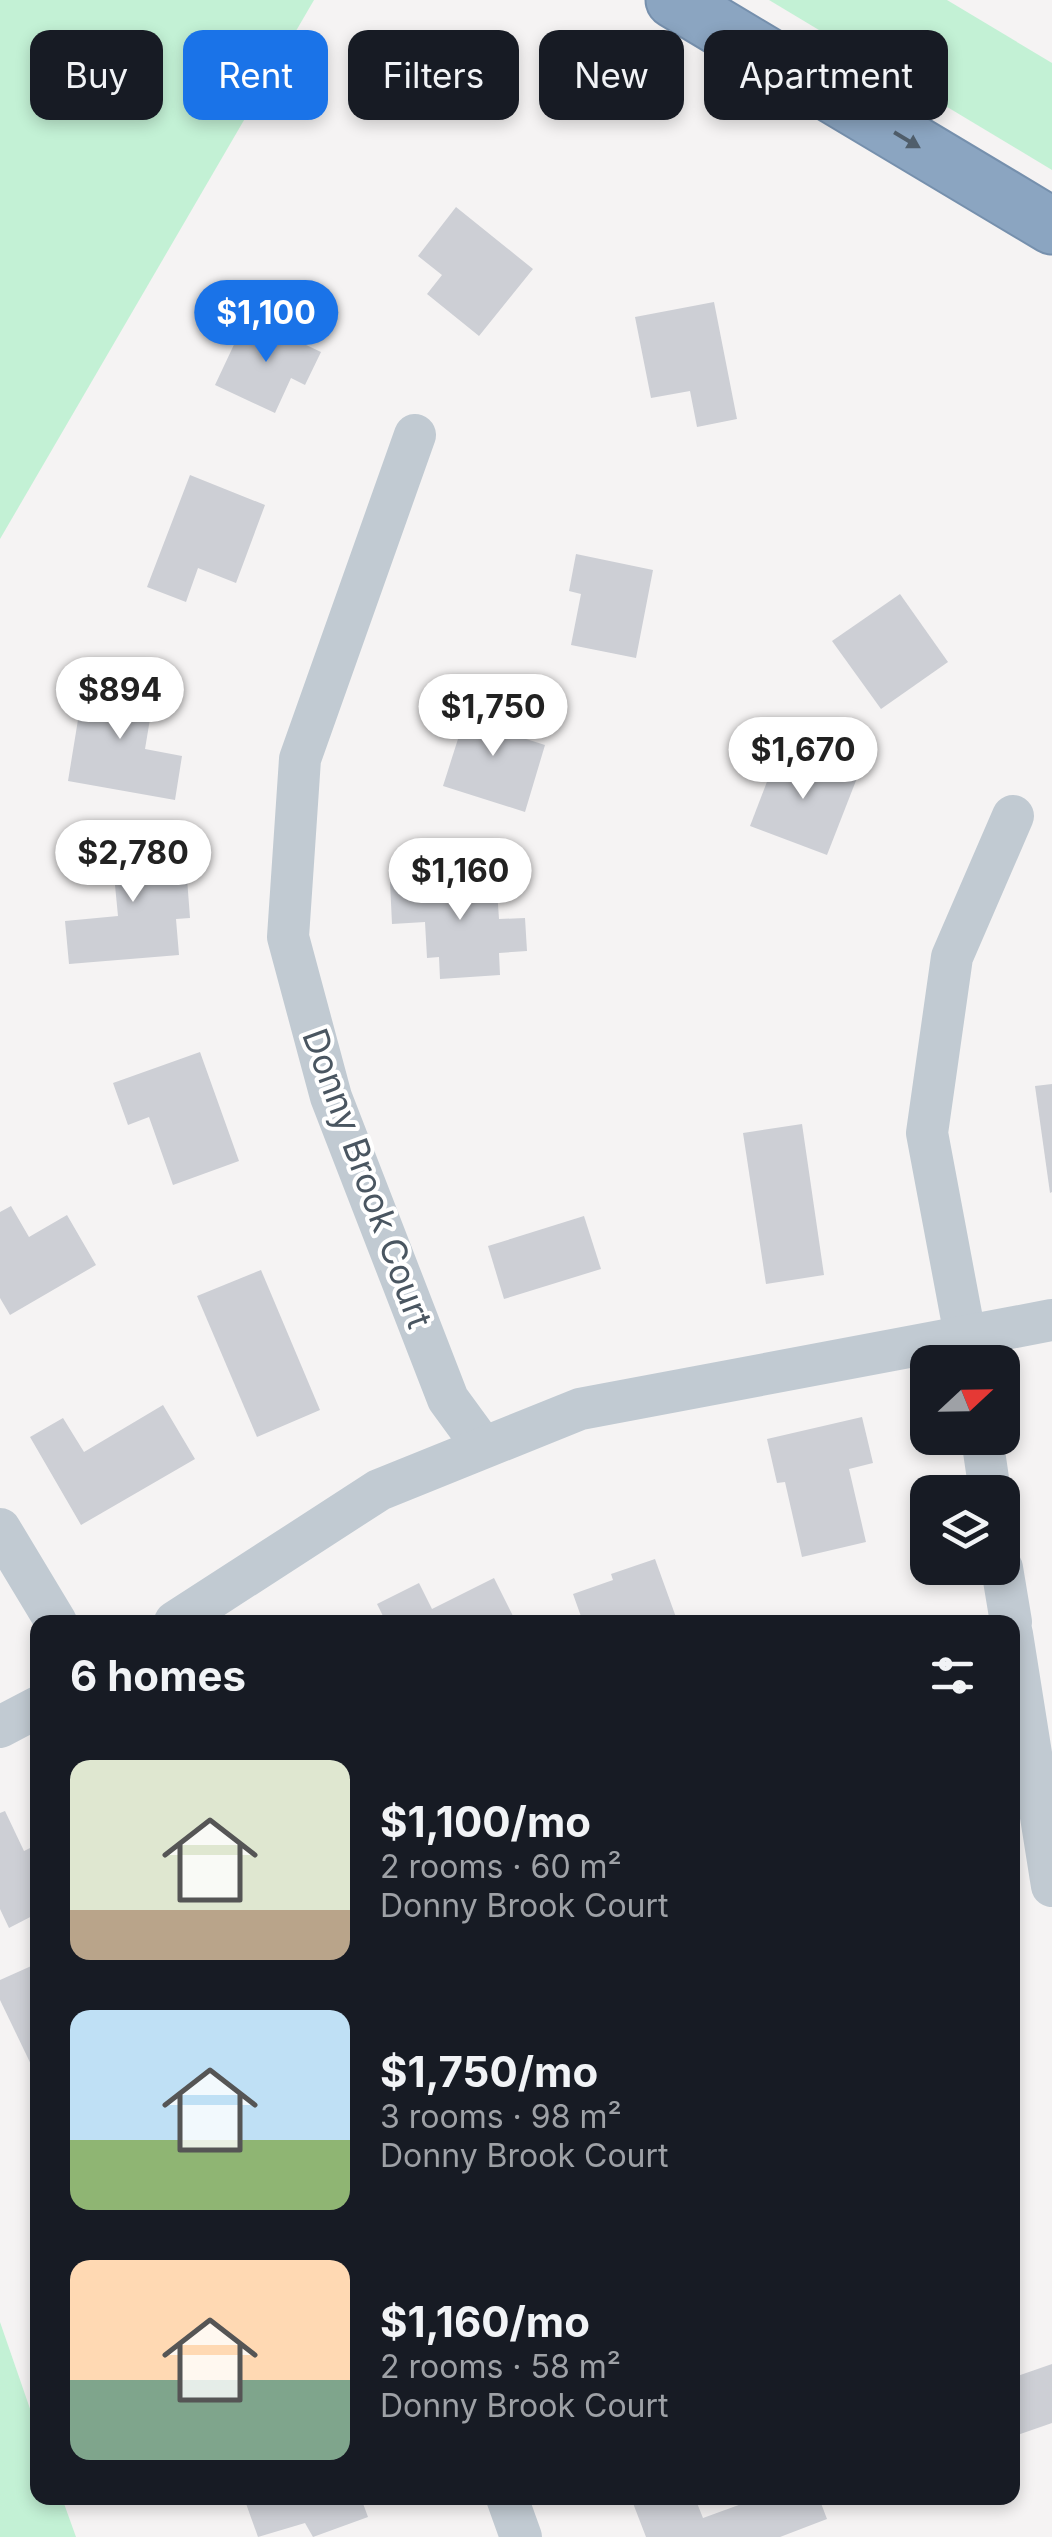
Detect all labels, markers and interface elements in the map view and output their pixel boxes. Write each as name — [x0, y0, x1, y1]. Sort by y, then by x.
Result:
chip: Buy — [30, 30, 163, 120]
chip: Rent — [183, 30, 328, 120]
chip: Filters — [348, 30, 519, 120]
chip: New — [539, 30, 684, 120]
chip: Apartment — [704, 30, 948, 120]
one-way arrow — [893, 131, 921, 148]
pin: $1,100 — [185, 280, 347, 365]
text: $1,100 — [216, 293, 316, 332]
pin: $894 — [61, 657, 179, 742]
text: $894 — [78, 670, 162, 709]
pin: $1,750 — [412, 674, 574, 759]
text: $1,750 — [441, 687, 545, 726]
pin: $1,670 — [722, 717, 884, 802]
text: $1,670 — [751, 730, 855, 769]
pin: $2,780 — [52, 820, 214, 905]
text: $2,780 — [77, 833, 189, 872]
pin: $1,160 — [379, 838, 541, 923]
text: $1,160 — [411, 851, 509, 890]
street label: Donny Brook Court — [294, 1023, 442, 1333]
north arrow — [910, 1345, 1020, 1455]
map controls — [910, 1345, 1020, 1585]
button: layers — [910, 1475, 1020, 1585]
icon: filters — [925, 1648, 980, 1703]
text: 6 homes — [70, 1650, 246, 1701]
text: $1,100/mo — [380, 1796, 591, 1847]
icon: home — [150, 1800, 270, 1920]
text: 2 rooms · 60 m² — [380, 1847, 622, 1886]
text: Donny Brook Court — [380, 1886, 669, 1925]
text: $1,750/mo — [380, 2046, 598, 2097]
icon: home — [150, 2050, 270, 2170]
text: 3 rooms · 98 m² — [380, 2097, 622, 2136]
text: Donny Brook Court — [380, 2136, 669, 2175]
text: $1,160/mo — [380, 2296, 590, 2347]
icon: home — [150, 2300, 270, 2420]
text: 2 rooms · 58 m² — [380, 2347, 621, 2386]
text: Donny Brook Court — [380, 2386, 669, 2425]

